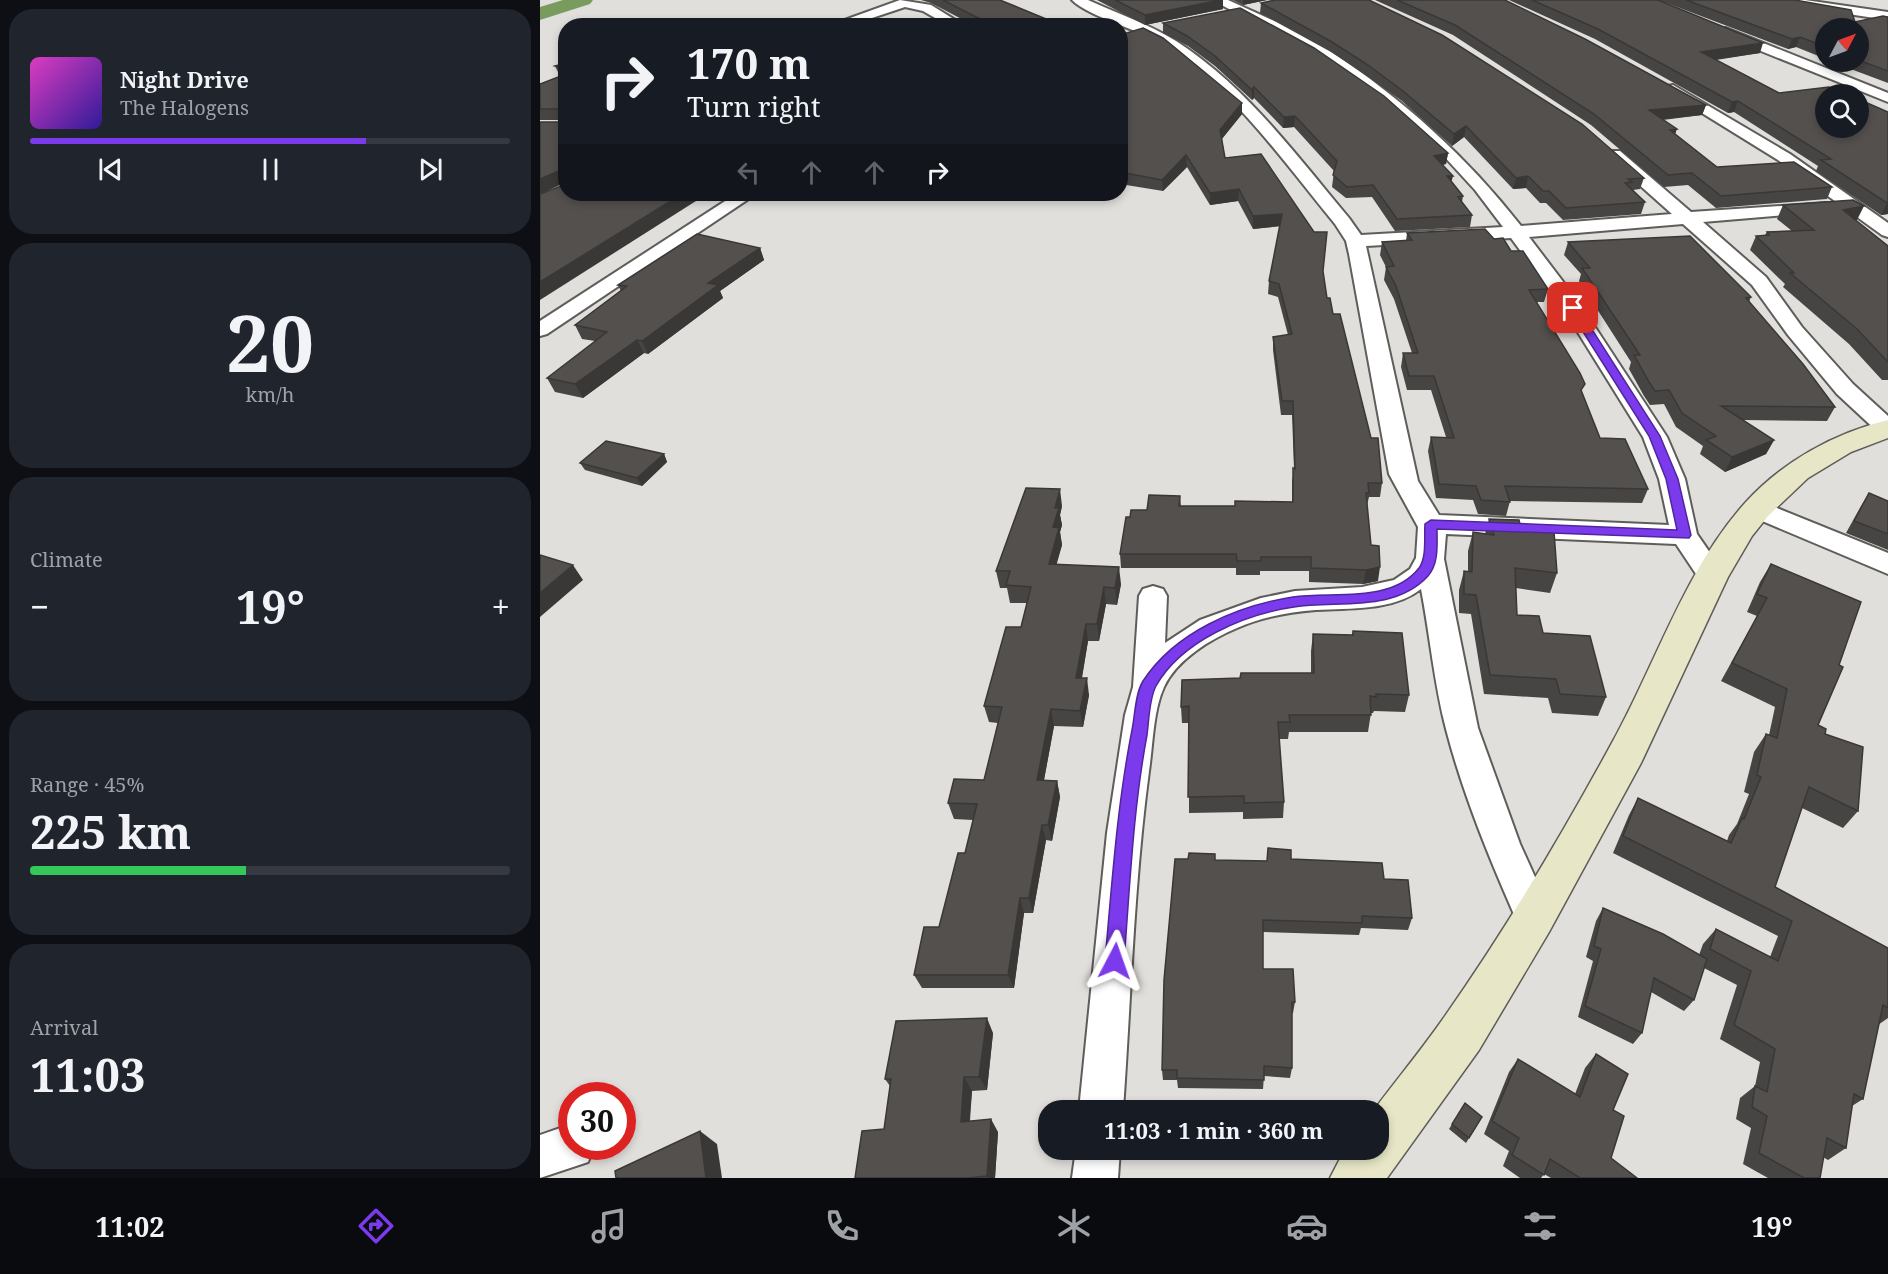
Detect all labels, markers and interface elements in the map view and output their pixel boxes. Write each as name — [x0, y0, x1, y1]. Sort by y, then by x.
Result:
north arrow — [1815, 18, 1869, 72]
map controls — [1815, 18, 1869, 138]
text: 170 m — [687, 34, 811, 91]
icon: right — [588, 42, 666, 120]
text: Night Drive — [120, 64, 249, 94]
button: search — [1815, 84, 1869, 138]
text: Turn right — [687, 88, 820, 125]
text: The Halogens — [120, 94, 249, 121]
icon: previous — [94, 153, 127, 186]
icon: pause — [254, 153, 287, 186]
icon: next — [414, 153, 447, 186]
icon: left — [732, 156, 765, 189]
icon: ahead — [795, 156, 828, 189]
icon: ahead — [858, 156, 891, 189]
icon: right — [921, 156, 954, 189]
pin — [1547, 282, 1598, 333]
text: 20 — [226, 289, 314, 395]
icon: arrive — [1556, 291, 1589, 324]
text: km/h — [245, 381, 295, 408]
text: Climate — [30, 546, 103, 573]
text: 19° — [236, 576, 305, 637]
text: − — [30, 584, 49, 629]
text: + — [492, 584, 510, 629]
text: Range · 45% — [30, 771, 144, 798]
text: 225 km — [30, 801, 191, 862]
position arrow — [1083, 929, 1147, 993]
text: Arrival — [30, 1014, 98, 1041]
text: 11:03 — [30, 1044, 145, 1105]
speed limit sign: 30 — [558, 1082, 636, 1160]
text: 11:03 · 1 min · 360 m — [1104, 1115, 1323, 1145]
icon: directions — [355, 1205, 397, 1247]
icon: music — [588, 1205, 630, 1247]
icon: phone — [821, 1205, 863, 1247]
icon: climate — [1053, 1205, 1095, 1247]
icon: car — [1286, 1205, 1328, 1247]
icon: filters — [1519, 1205, 1561, 1247]
text: 11:02 — [95, 1208, 165, 1245]
text: 19° — [1751, 1208, 1793, 1245]

